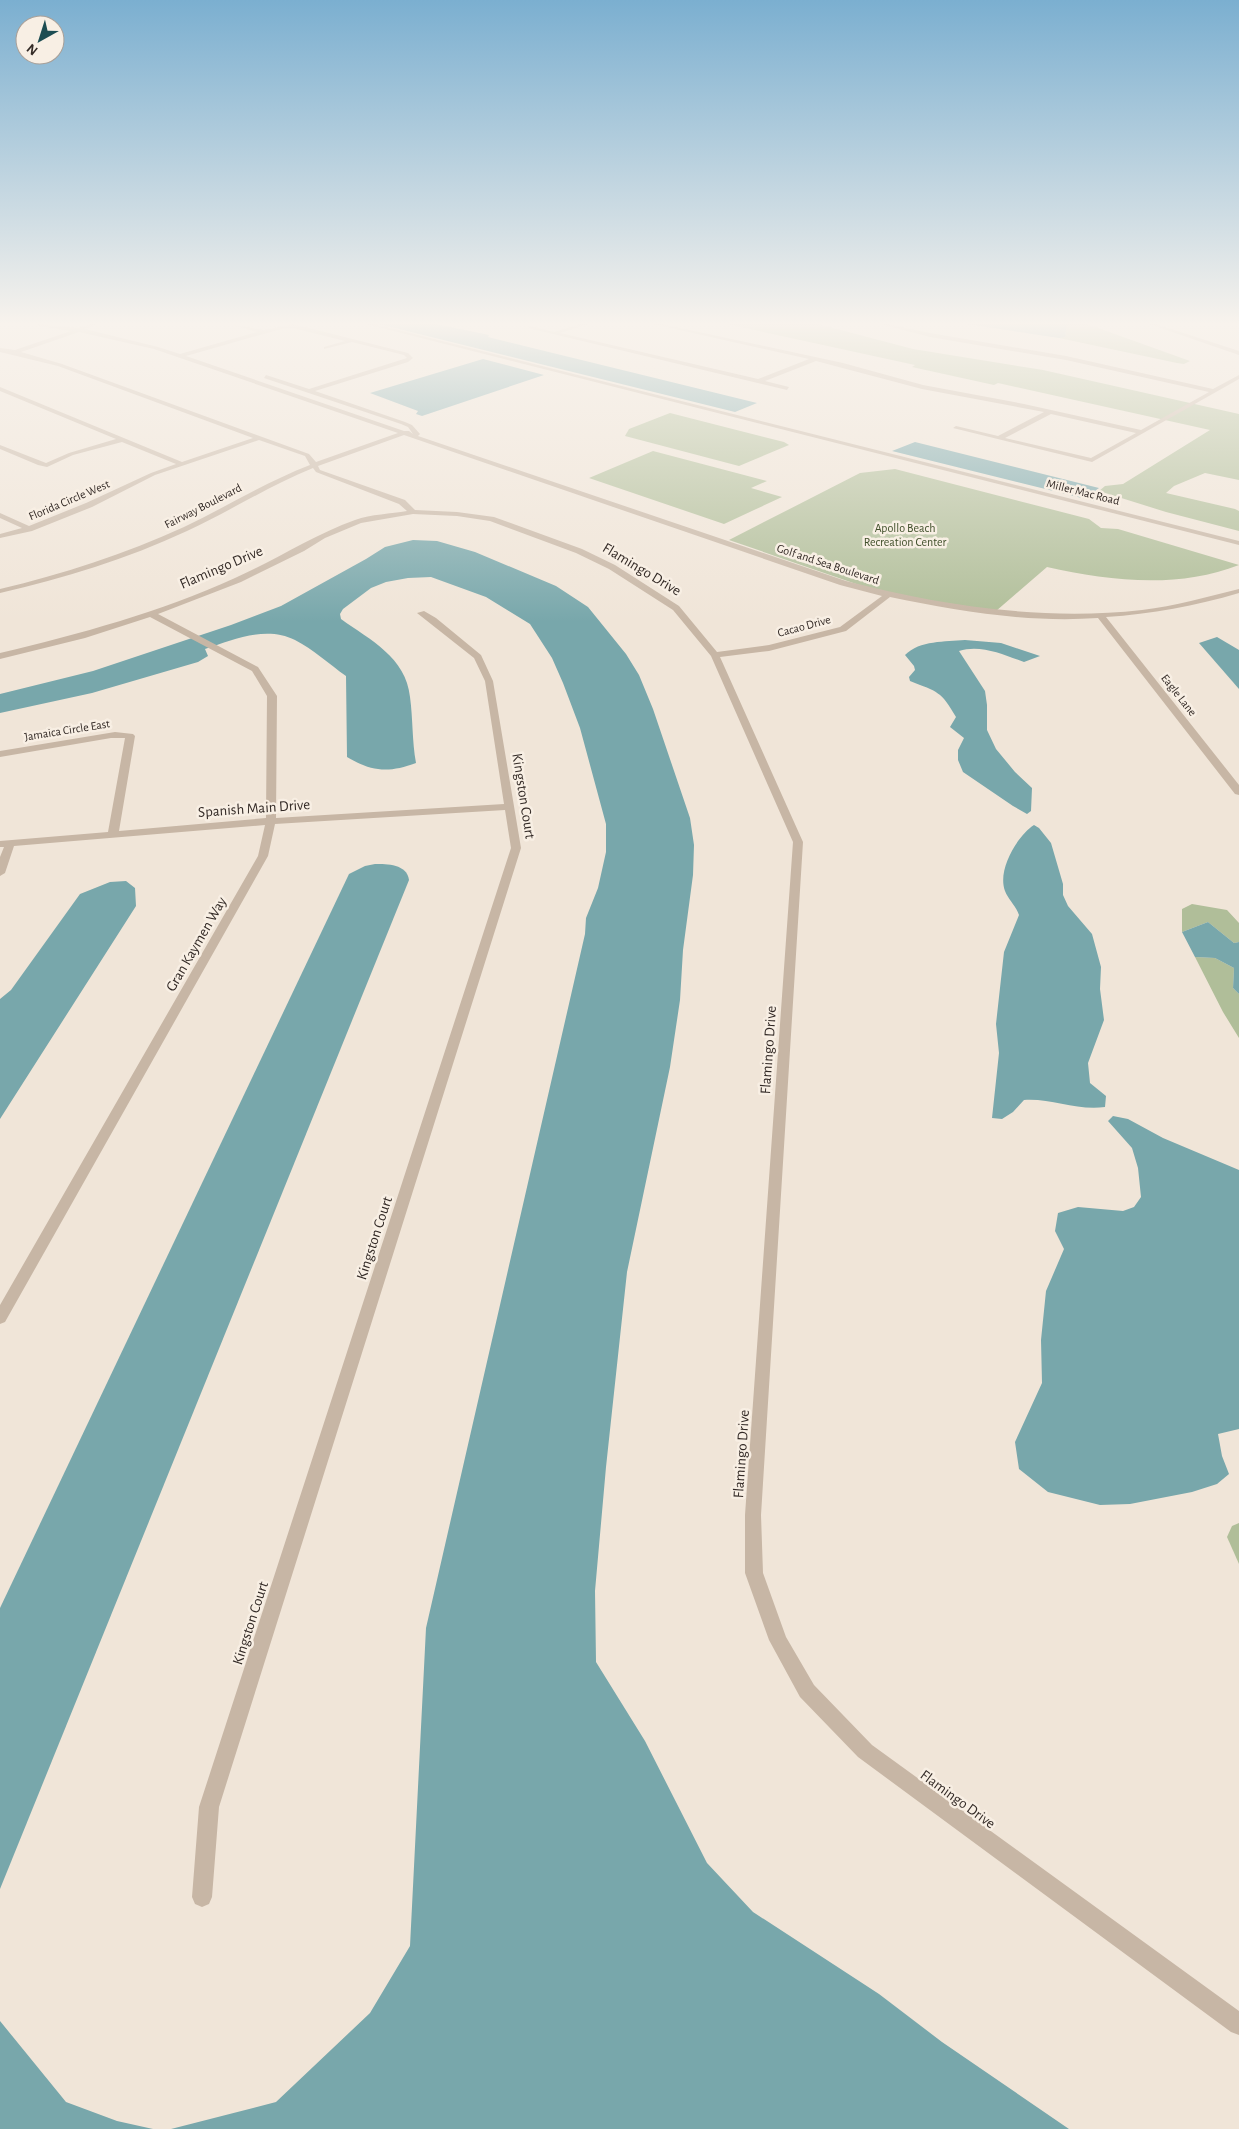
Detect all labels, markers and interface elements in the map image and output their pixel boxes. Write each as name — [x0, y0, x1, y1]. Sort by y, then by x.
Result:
north arrow — [15, 15, 65, 65]
text: N — [24, 41, 41, 58]
street label: Miller Mac Road — [1045, 477, 1121, 507]
street label: Florida Circle West — [27, 478, 111, 522]
street label: Fairway Boulevard — [162, 481, 244, 532]
park label: Apollo Beach Recreation Center — [864, 522, 946, 548]
street label: Flamingo Drive — [600, 540, 684, 599]
street label: Golf and Sea Boulevard — [775, 542, 881, 586]
street label: Flamingo Drive — [177, 543, 265, 592]
street label: Cacao Drive — [776, 613, 832, 639]
street label: Eagle Lane — [1159, 672, 1199, 718]
street label: Jamaica Circle East — [23, 717, 111, 743]
street label: Kingston Court — [509, 752, 538, 840]
street label: Spanish Main Drive — [197, 797, 311, 820]
street label: Gran Kaymen Way — [163, 894, 230, 994]
street label: Flamingo Drive — [758, 1005, 779, 1095]
street label: Kingston Court — [354, 1195, 395, 1282]
street label: Flamingo Drive — [731, 1409, 752, 1499]
street label: Kingston Court — [230, 1580, 271, 1667]
street label: Flamingo Drive — [917, 1767, 998, 1832]

